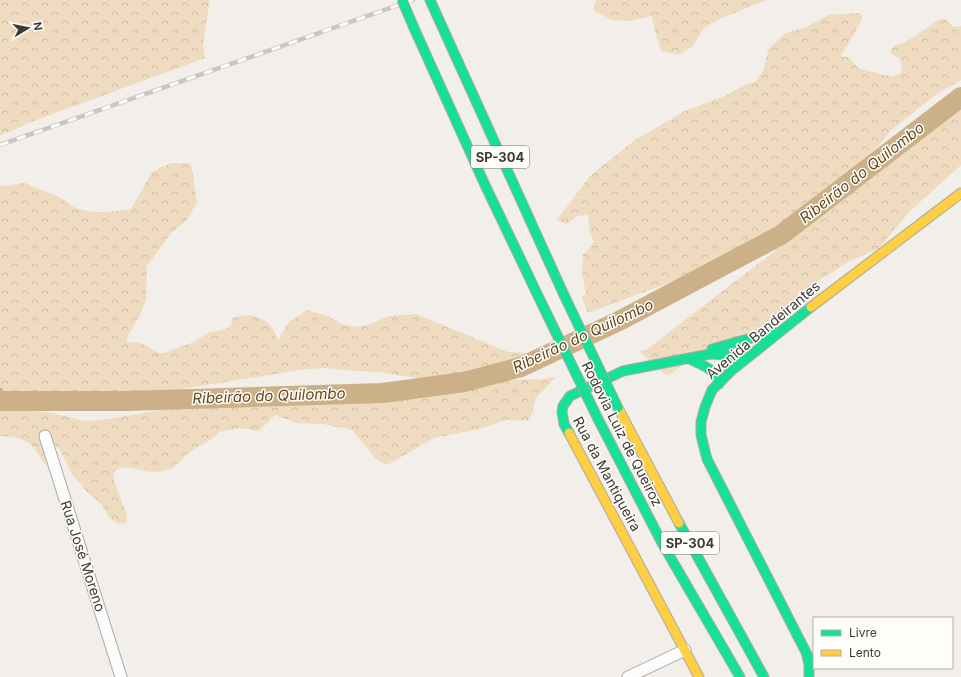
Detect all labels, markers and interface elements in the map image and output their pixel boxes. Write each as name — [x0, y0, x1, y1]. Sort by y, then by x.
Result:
north arrow — [8, 8, 48, 48]
text: N — [30, 21, 45, 32]
water label: Ribeirão do Quilombo — [795, 118, 928, 227]
road number: SP-304 — [471, 146, 529, 168]
street label: Avenida Bandeirantes — [702, 277, 823, 382]
water label: Ribeirão do Quilombo — [509, 295, 656, 377]
street label: Rodovia Luiz de Queiroz — [578, 358, 666, 509]
water label: Ribeirão do Quilombo — [192, 383, 346, 408]
street label: Rua da Mantiqueira — [570, 413, 645, 534]
street label: Rua José Moreno — [57, 498, 109, 614]
road number: SP-304 — [661, 532, 719, 554]
legend — [813, 617, 953, 669]
text: Livre — [849, 625, 877, 640]
text: Lento — [849, 645, 881, 660]

